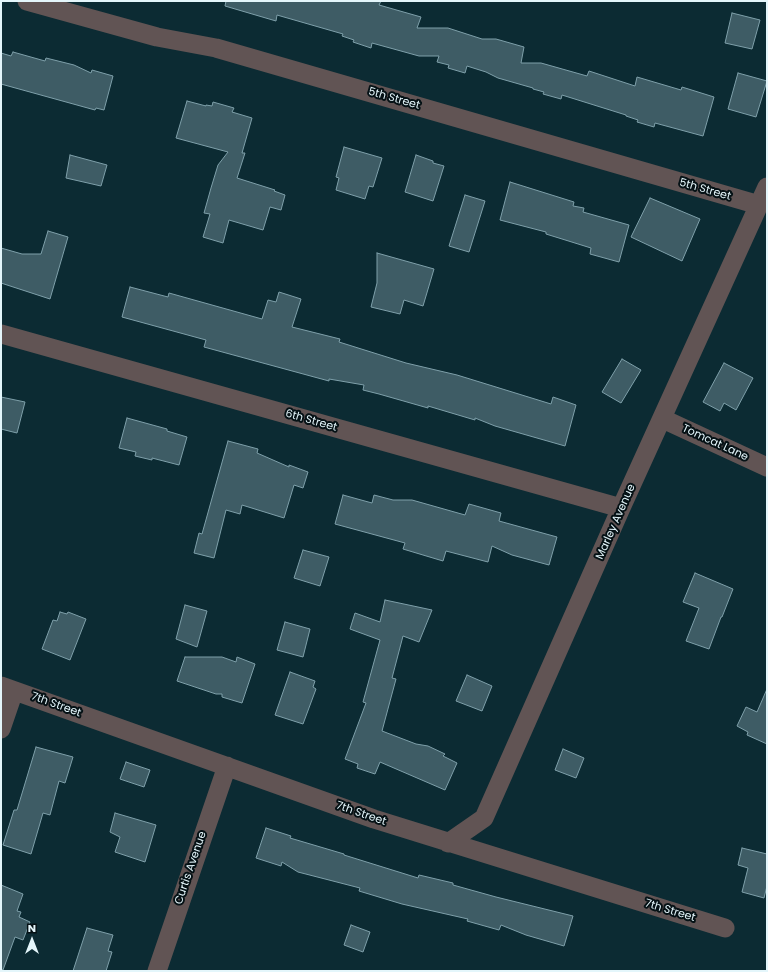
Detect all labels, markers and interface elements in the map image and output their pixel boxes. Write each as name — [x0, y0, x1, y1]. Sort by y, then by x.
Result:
street label: 5th Street — [367, 85, 421, 113]
street label: 5th Street — [678, 176, 732, 204]
street label: 6th Street — [284, 407, 338, 435]
street label: Tomcat Lane — [680, 422, 750, 464]
street label: Marley Avenue — [594, 482, 638, 562]
street label: 7th Street — [29, 690, 83, 720]
street label: 7th Street — [334, 799, 388, 829]
street label: Curtis Avenue — [172, 830, 210, 906]
street label: 7th Street — [643, 897, 697, 925]
north arrow — [12, 920, 52, 960]
text: N — [28, 920, 36, 936]

